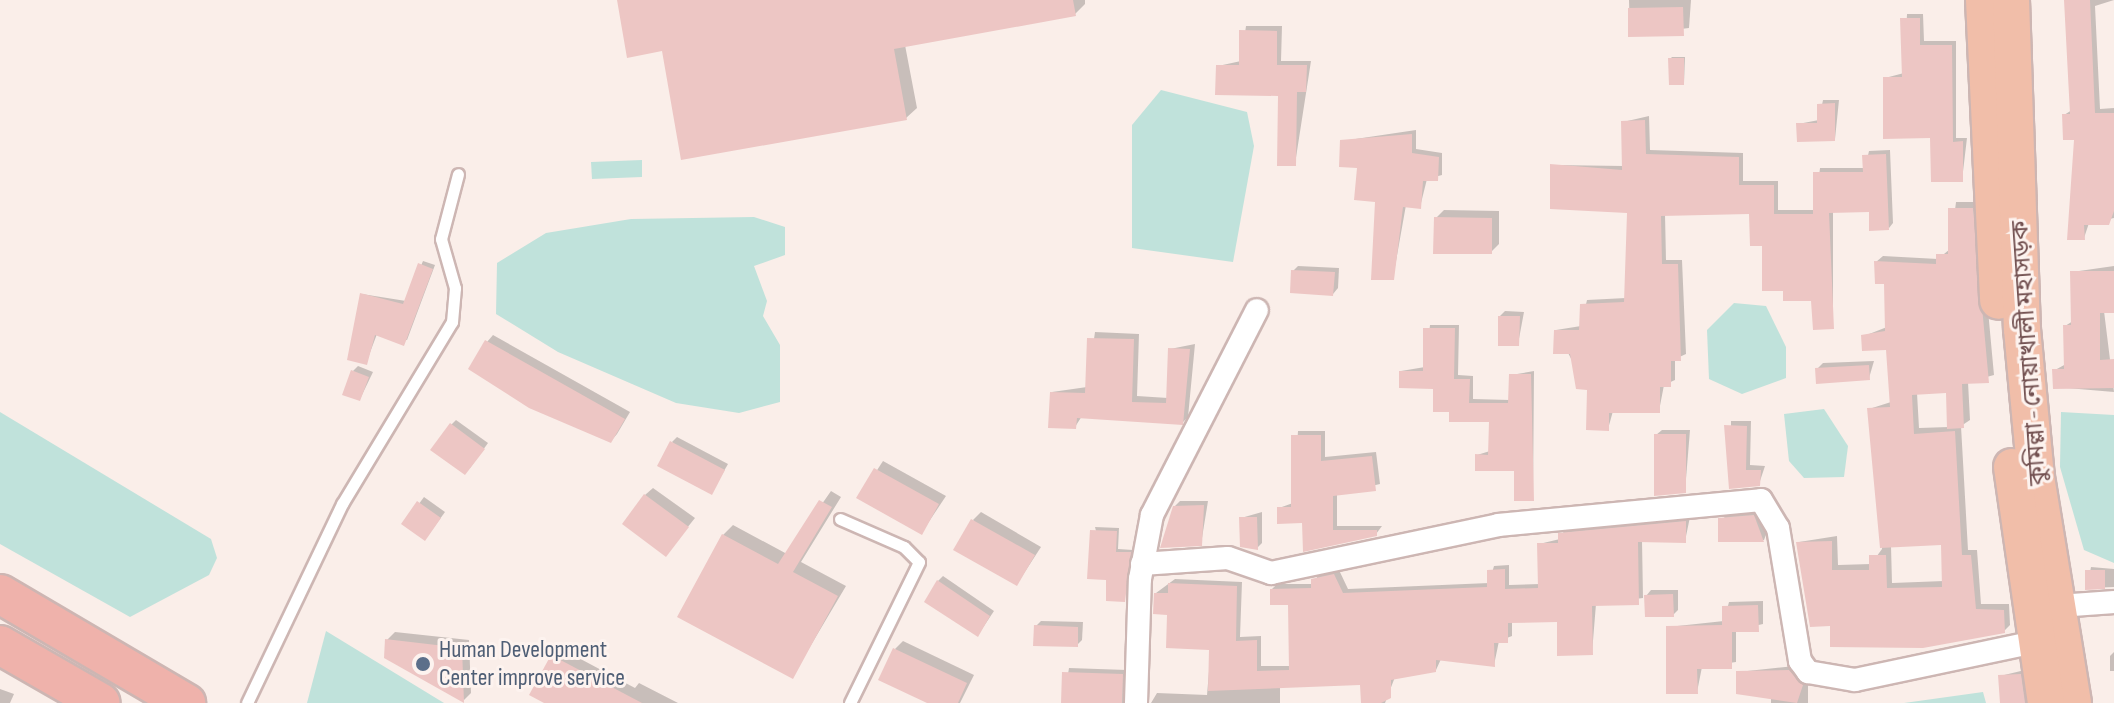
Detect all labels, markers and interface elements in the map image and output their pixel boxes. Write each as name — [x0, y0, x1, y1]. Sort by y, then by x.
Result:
street label: কুমিল্লা - নোয়াখালী মহাসড়ক — [2005, 220, 2053, 486]
place label: Human Development Center improve service — [439, 636, 625, 692]
marker: Human Development Center improve service — [414, 655, 432, 673]

